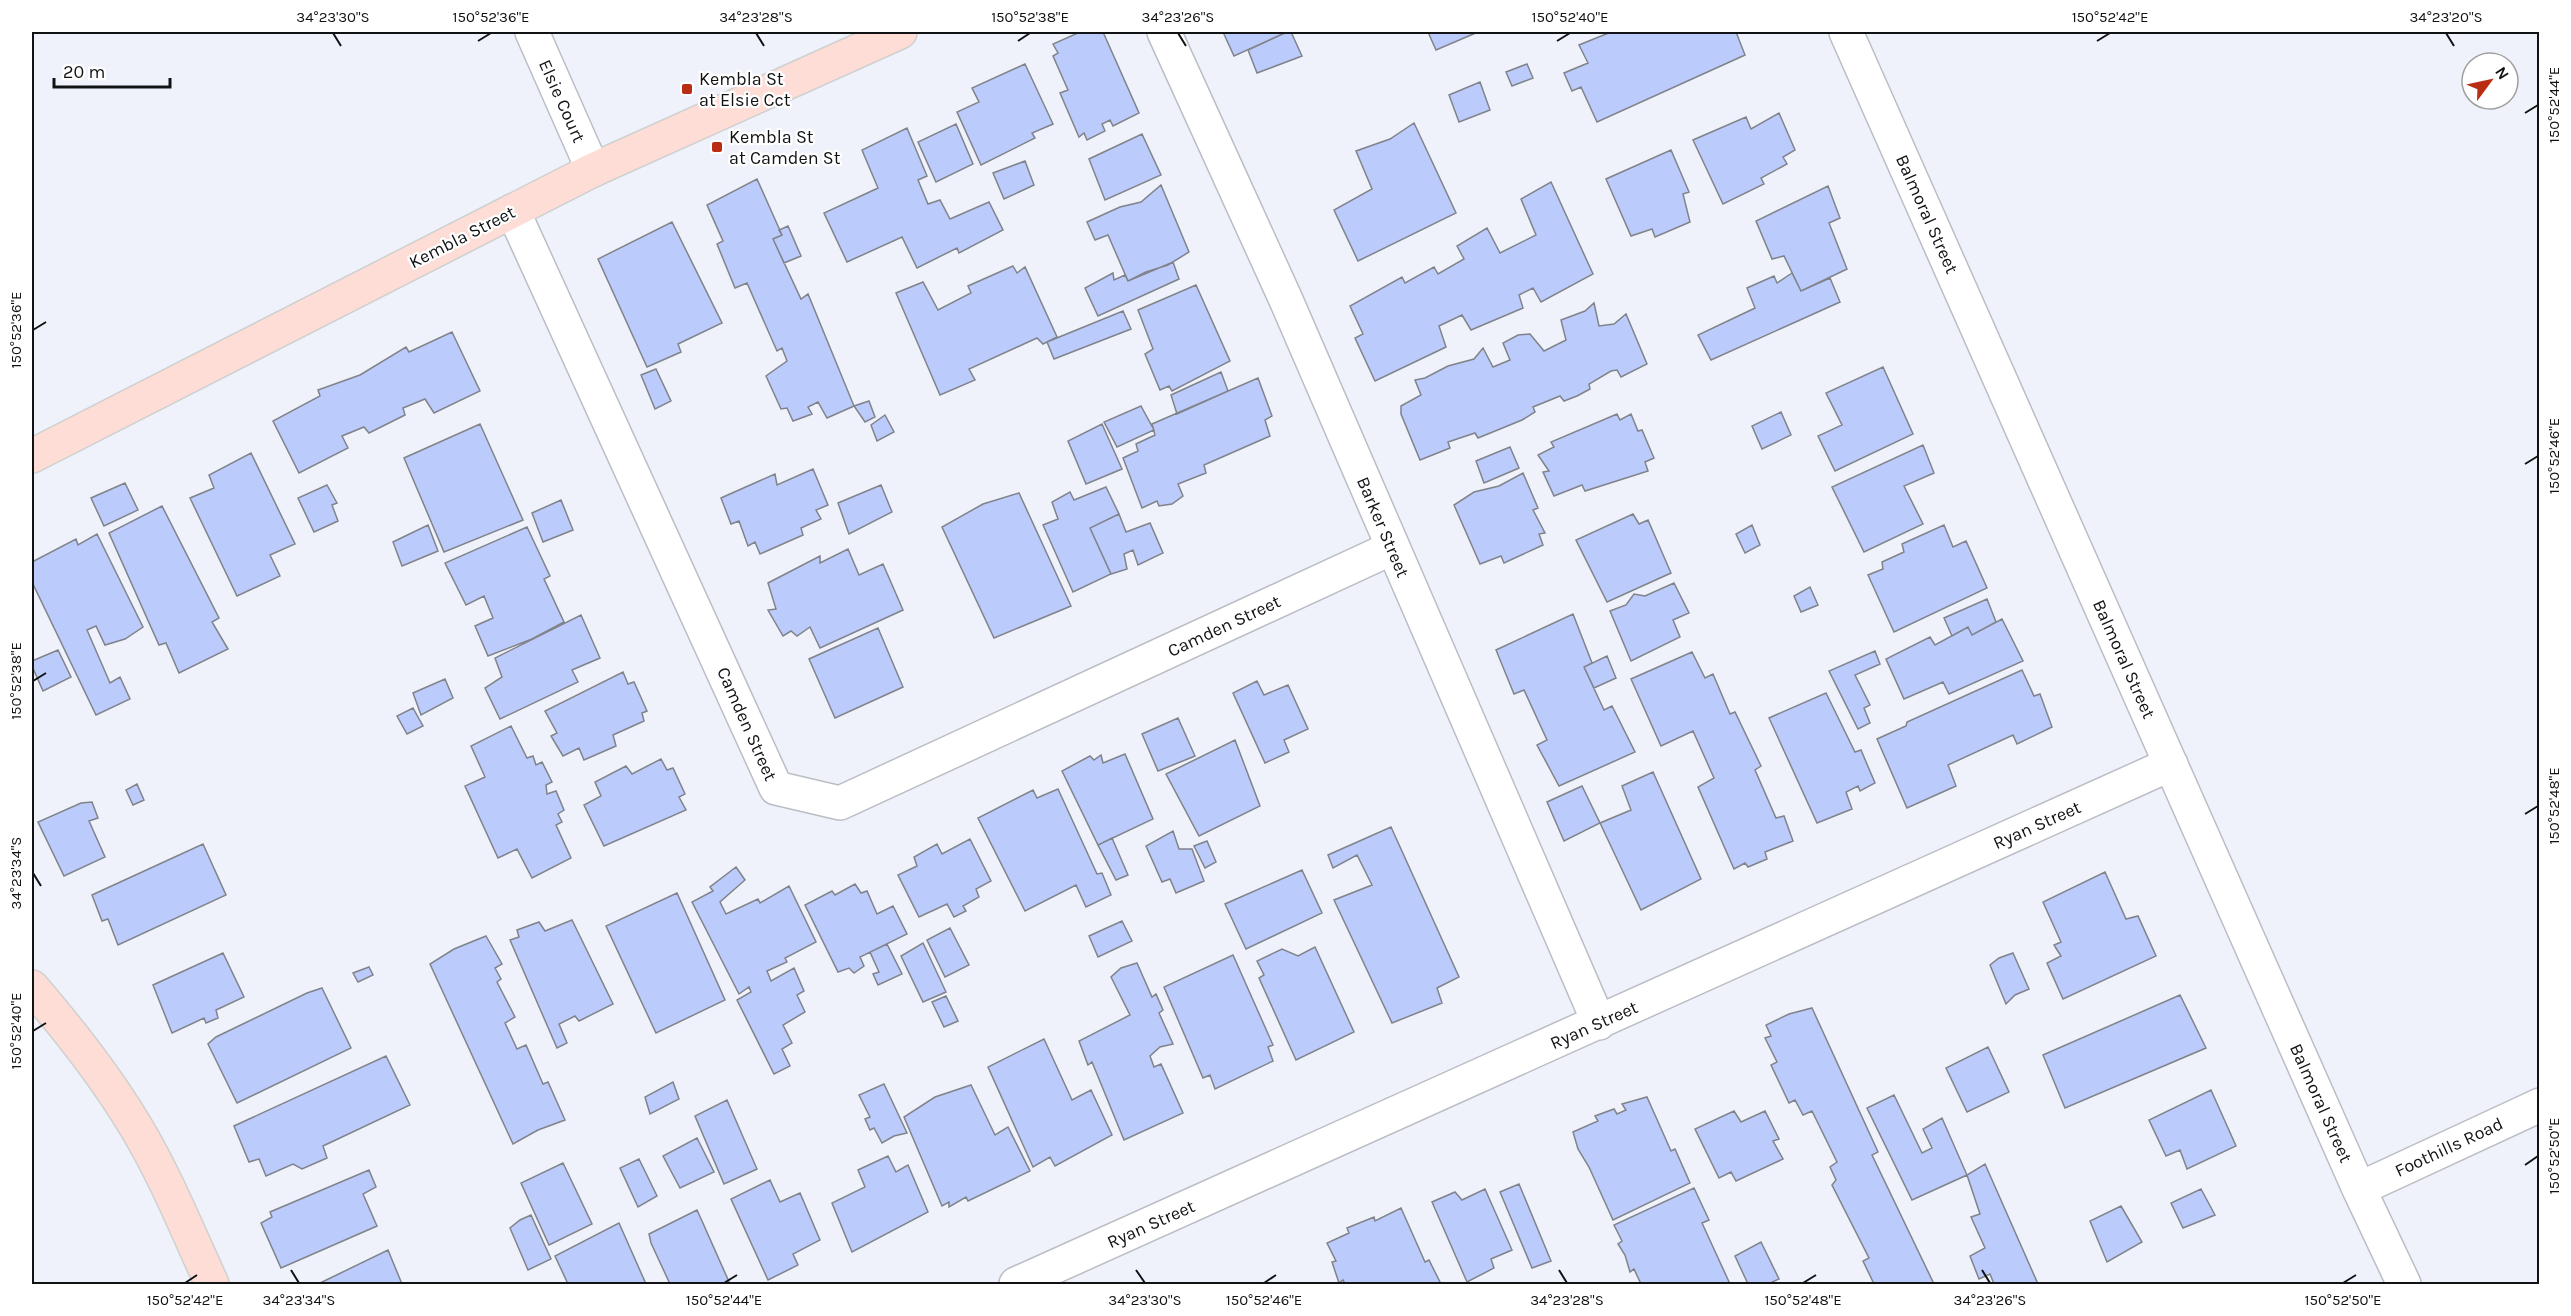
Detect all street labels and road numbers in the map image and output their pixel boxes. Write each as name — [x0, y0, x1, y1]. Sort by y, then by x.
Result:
street label: Elsie Court — [534, 56, 590, 146]
street label: Balmoral Street — [1891, 151, 1963, 277]
street label: Kembla Street — [405, 201, 519, 273]
street label: Barker Street — [1352, 473, 1414, 581]
street label: Camden Street — [1164, 590, 1284, 662]
street label: Balmoral Street — [2088, 596, 2160, 722]
street label: Camden Street — [712, 664, 782, 785]
street label: Ryan Street — [1990, 796, 2085, 854]
street label: Ryan Street — [1547, 996, 1642, 1054]
street label: Balmoral Street — [2285, 1040, 2357, 1166]
street label: Foothills Road — [2391, 1112, 2507, 1182]
street label: Ryan Street — [1104, 1195, 1199, 1253]

